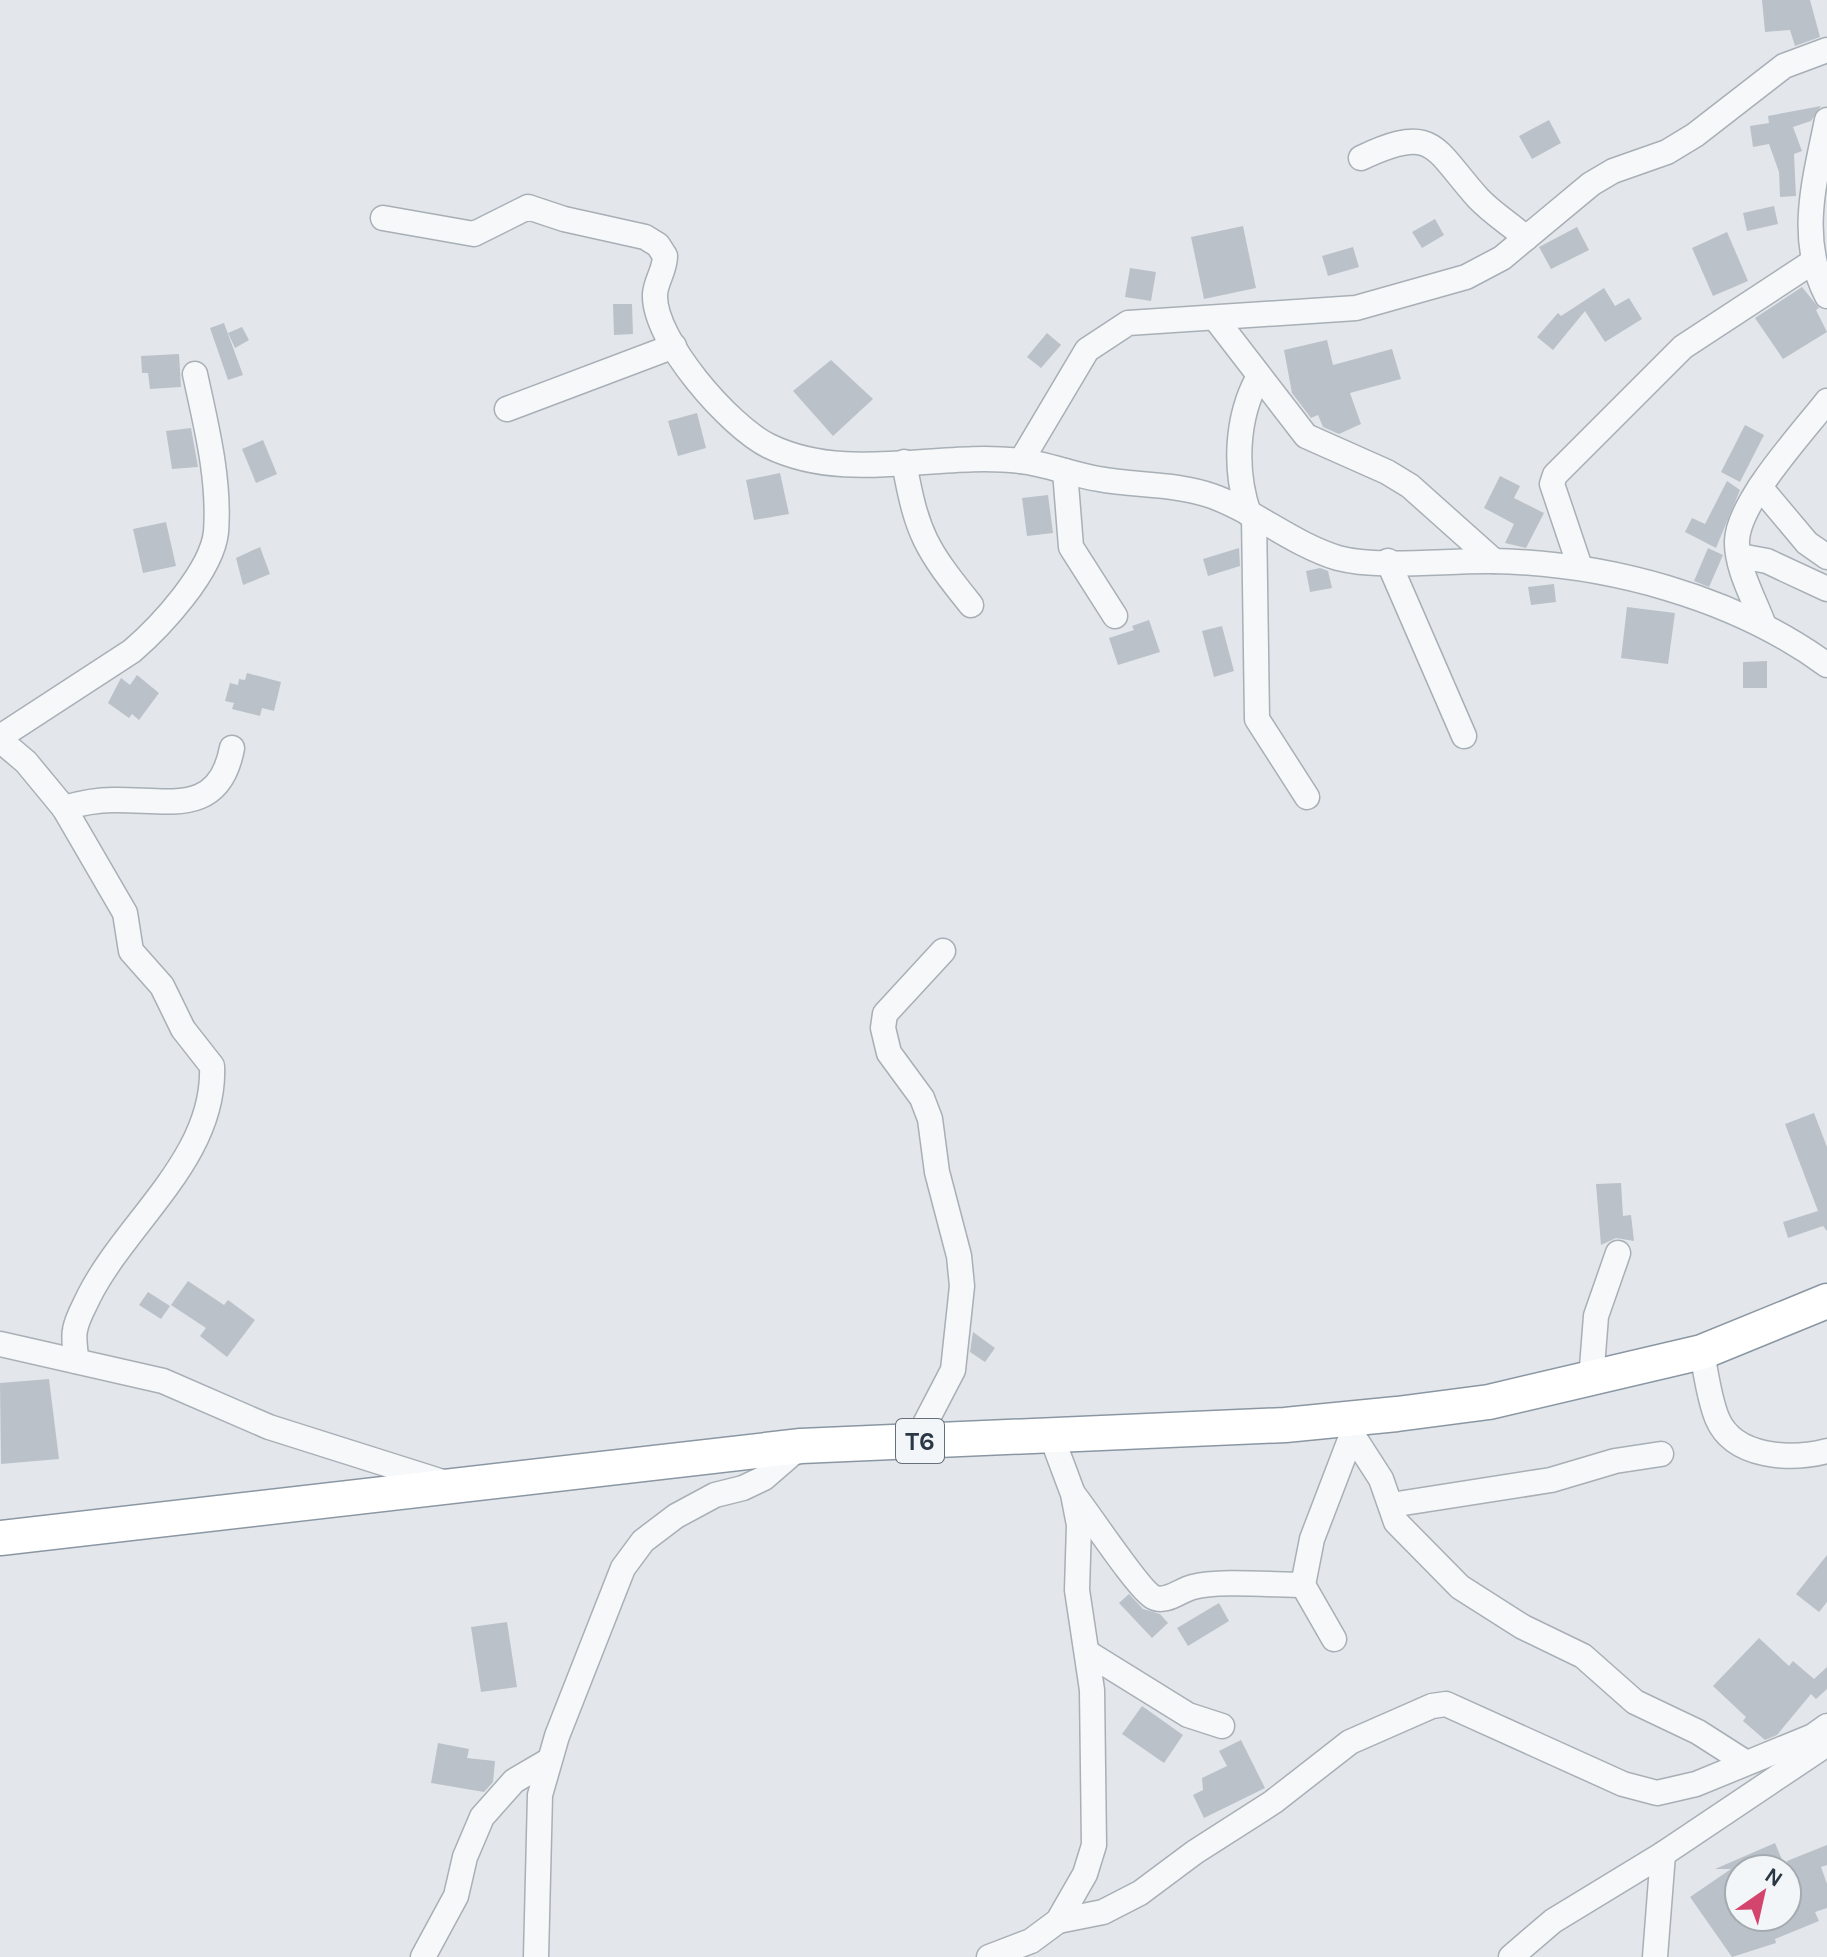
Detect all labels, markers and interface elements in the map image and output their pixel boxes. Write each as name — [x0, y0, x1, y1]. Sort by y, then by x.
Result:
road number: T6 — [896, 1419, 944, 1463]
north arrow — [1723, 1853, 1803, 1933]
text: N — [1760, 1862, 1787, 1892]

